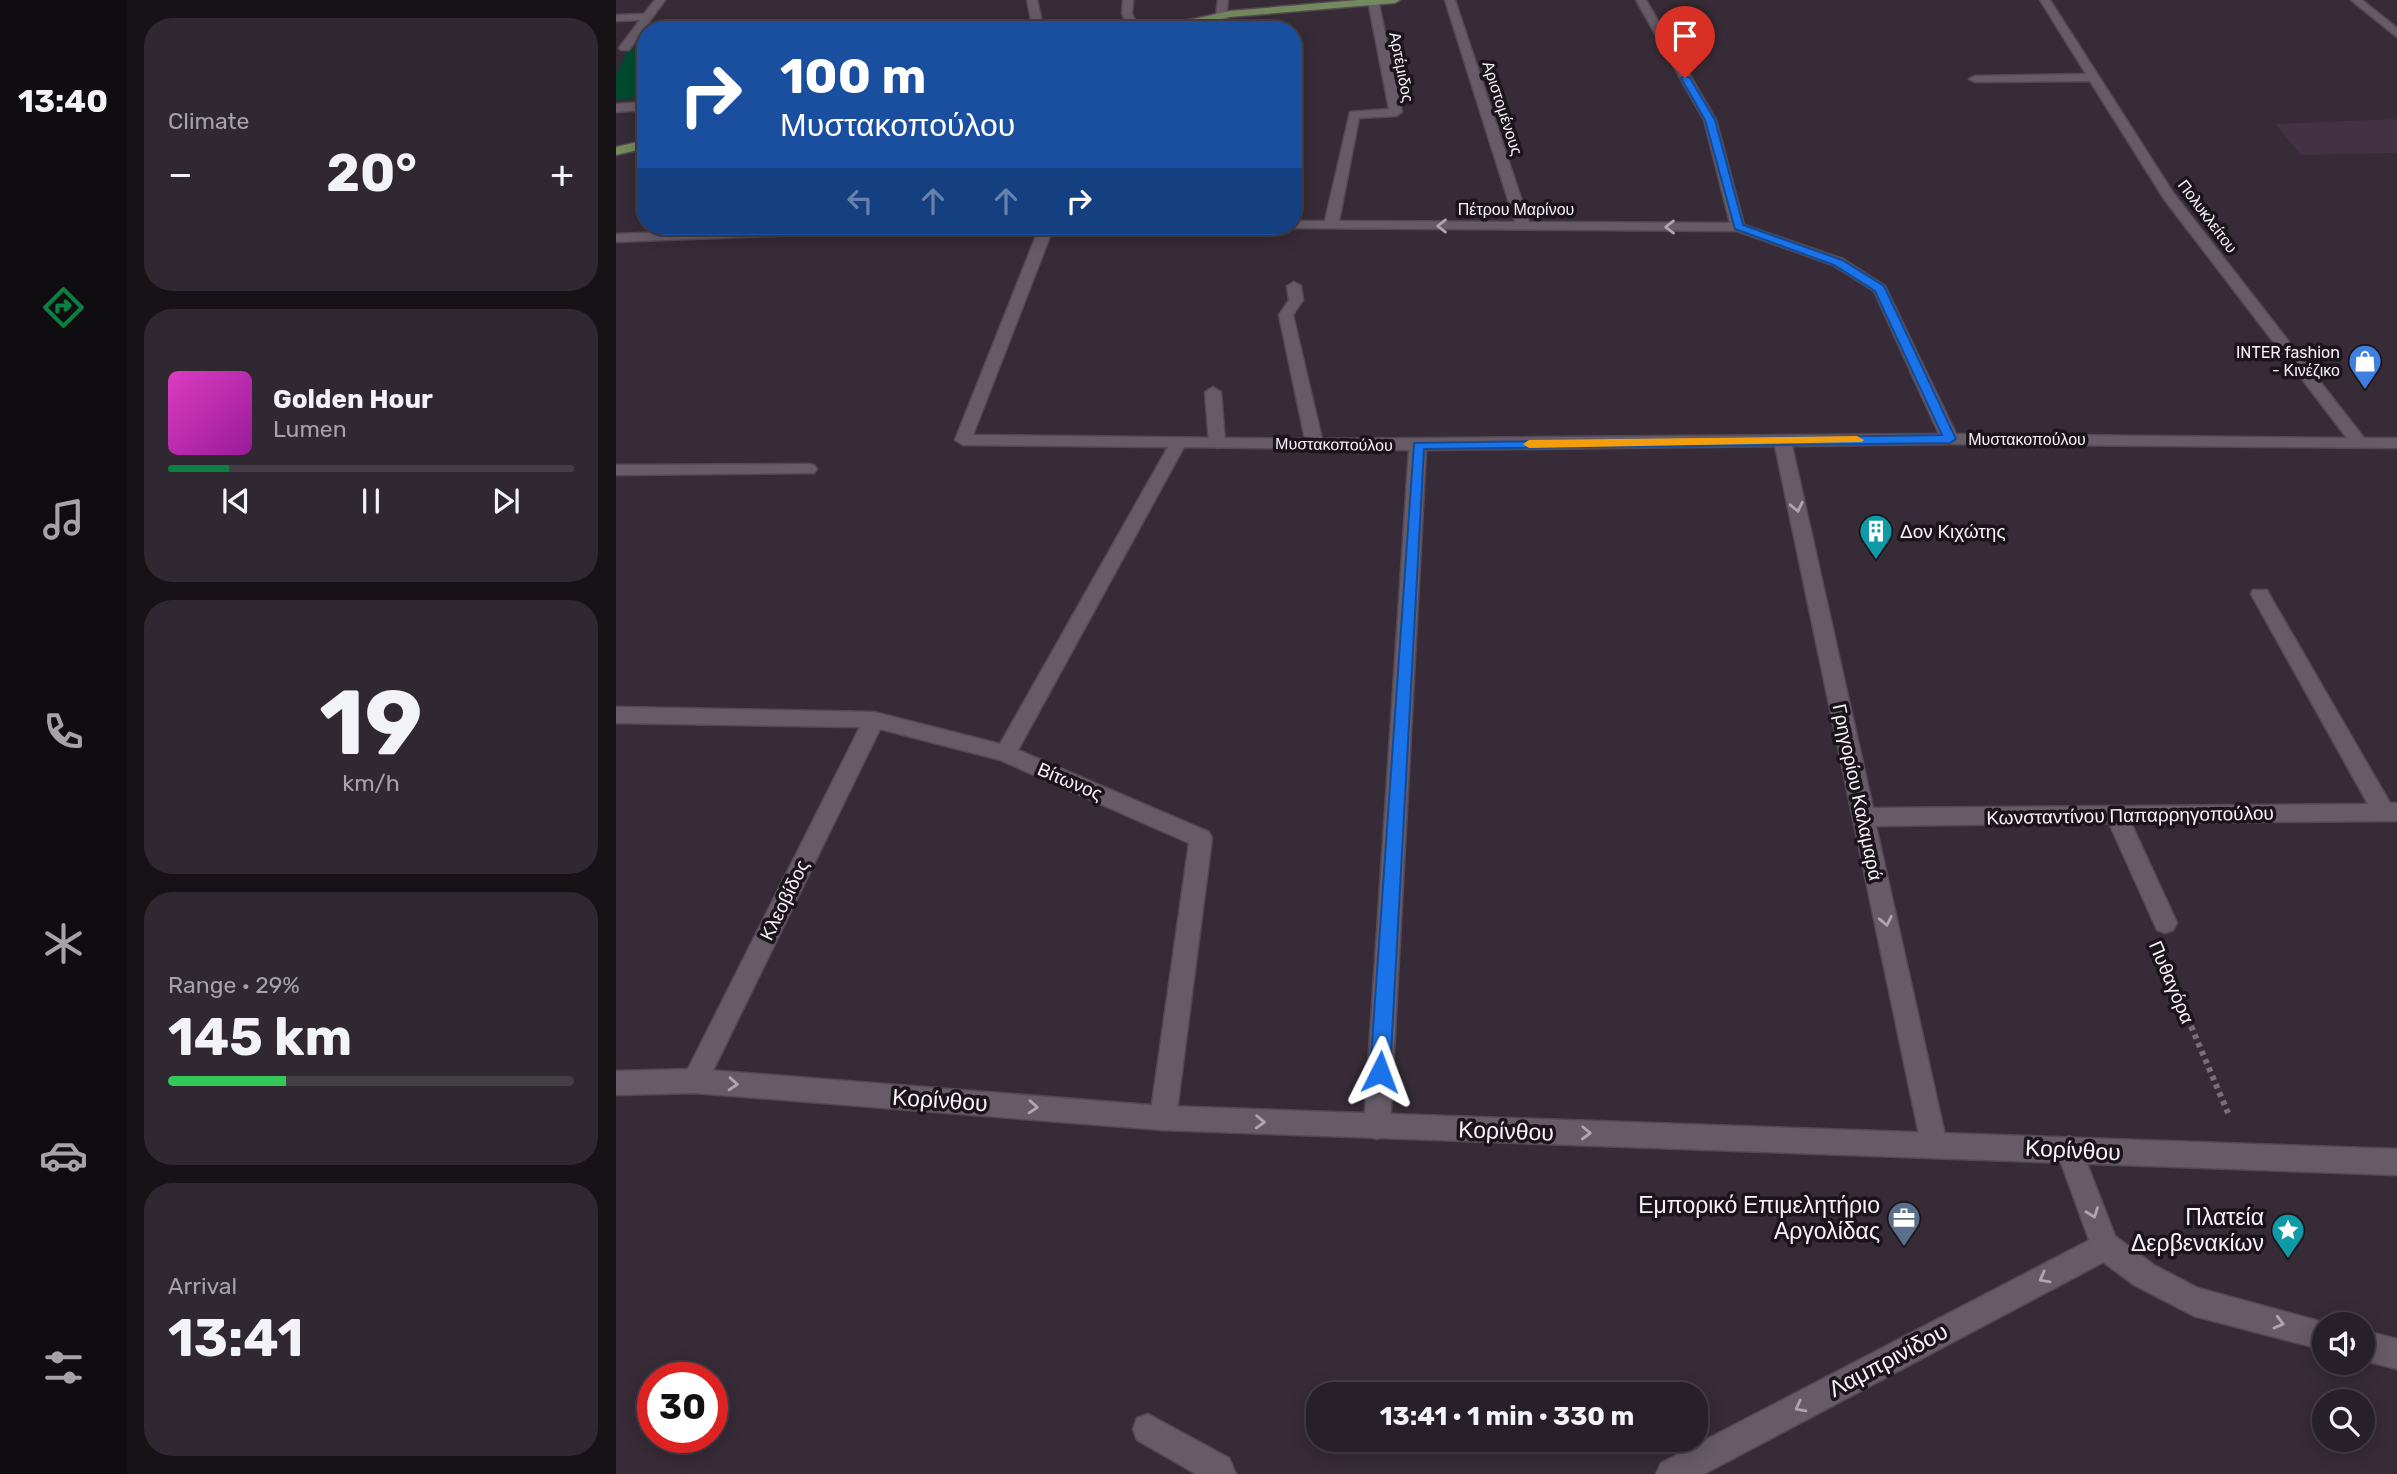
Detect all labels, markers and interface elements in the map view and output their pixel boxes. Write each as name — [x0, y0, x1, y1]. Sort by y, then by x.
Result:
pin — [1655, 6, 1715, 78]
icon: arrive — [1666, 17, 1704, 55]
street label: Αρτέμιδος — [1385, 30, 1418, 104]
text: 100 m — [780, 47, 926, 105]
icon: right — [665, 49, 756, 140]
street label: Αριστομένους — [1478, 59, 1527, 158]
text: 13:40 — [18, 82, 108, 120]
text: Μυστακοπούλου — [780, 106, 1015, 144]
text: Climate — [168, 107, 249, 135]
text: 20° — [326, 142, 417, 204]
text: − — [168, 151, 193, 197]
text: + — [550, 151, 574, 197]
street label: Πολυκλείτου — [2174, 176, 2241, 257]
icon: left — [841, 182, 879, 220]
icon: ahead — [914, 182, 952, 220]
icon: ahead — [987, 182, 1025, 220]
icon: right — [1060, 182, 1098, 220]
street label: Πέτρου Μαρίνου — [1458, 200, 1574, 219]
one-way arrow — [1437, 218, 1447, 234]
one-way arrow — [1664, 219, 1675, 235]
icon: directions — [39, 283, 88, 332]
shop icon: INTER fashion - Κινέζικο — [2346, 342, 2384, 391]
place label: INTER fashion - Κινέζικο — [2236, 343, 2340, 380]
text: Golden Hour — [273, 384, 433, 415]
text: Lumen — [273, 415, 347, 443]
street label: Μυστακοπούλου — [1968, 430, 2086, 449]
street label: Μυστακοπούλου — [1275, 434, 1393, 455]
icon: previous — [217, 482, 255, 520]
icon: pause — [352, 482, 390, 520]
icon: next — [487, 482, 525, 520]
icon: music — [39, 495, 88, 544]
one-way arrow — [1788, 501, 1803, 513]
building icon: Δον Κιχώτης — [1857, 512, 1895, 561]
place label: Δον Κιχώτης — [1900, 520, 2006, 543]
text: 19 — [319, 669, 423, 777]
street label: Γρηγορίου Καλαμαρά — [1828, 702, 1887, 882]
icon: phone — [39, 707, 88, 756]
street label: Βίτωνος — [1034, 758, 1106, 805]
text: km/h — [342, 769, 400, 797]
street label: Κωνσταντίνου Παπαρρηγοπούλου — [1986, 801, 2274, 830]
street label: Κλεοβίδος — [755, 856, 814, 944]
one-way arrow — [1878, 915, 1892, 927]
icon: climate — [39, 919, 88, 968]
street label: Πυθαγόρα — [2144, 937, 2199, 1027]
text: Range · 29% — [168, 971, 300, 999]
text: 145 km — [168, 1006, 352, 1068]
position arrow — [1343, 1035, 1417, 1109]
one-way arrow — [728, 1076, 739, 1091]
street label: Κορίνθου — [891, 1083, 989, 1117]
one-way arrow — [1028, 1099, 1039, 1114]
one-way arrow — [1255, 1114, 1266, 1129]
street label: Κορίνθου — [1458, 1115, 1554, 1147]
one-way arrow — [1580, 1126, 1591, 1141]
icon: car — [39, 1131, 88, 1180]
street label: Κορίνθου — [2024, 1134, 2122, 1166]
place label: Εμπορικό Επιμελητήριο Αργολίδας — [1638, 1191, 1880, 1245]
office icon: Εμπορικό Επιμελητήριο Αργολίδας — [1885, 1199, 1923, 1248]
place label: Πλατεία Δερβενακίων — [2131, 1203, 2264, 1257]
one-way arrow — [2084, 1207, 2098, 1219]
place icon: Πλατεία Δερβενακίων — [2269, 1211, 2307, 1260]
one-way arrow — [2039, 1270, 2052, 1283]
text: Arrival — [168, 1272, 237, 1300]
text: 13:41 — [168, 1307, 303, 1369]
map controls — [2312, 1312, 2375, 1452]
button: sound — [2312, 1312, 2375, 1375]
one-way arrow — [2272, 1315, 2284, 1329]
street label: Λαμπρινίδου — [1824, 1317, 1952, 1403]
icon: filters — [39, 1343, 88, 1392]
speed limit sign: 30 — [637, 1362, 728, 1453]
button: search — [2312, 1389, 2375, 1452]
one-way arrow — [1795, 1398, 1807, 1412]
text: 13:41 · 1 min · 330 m — [1380, 1401, 1634, 1432]

